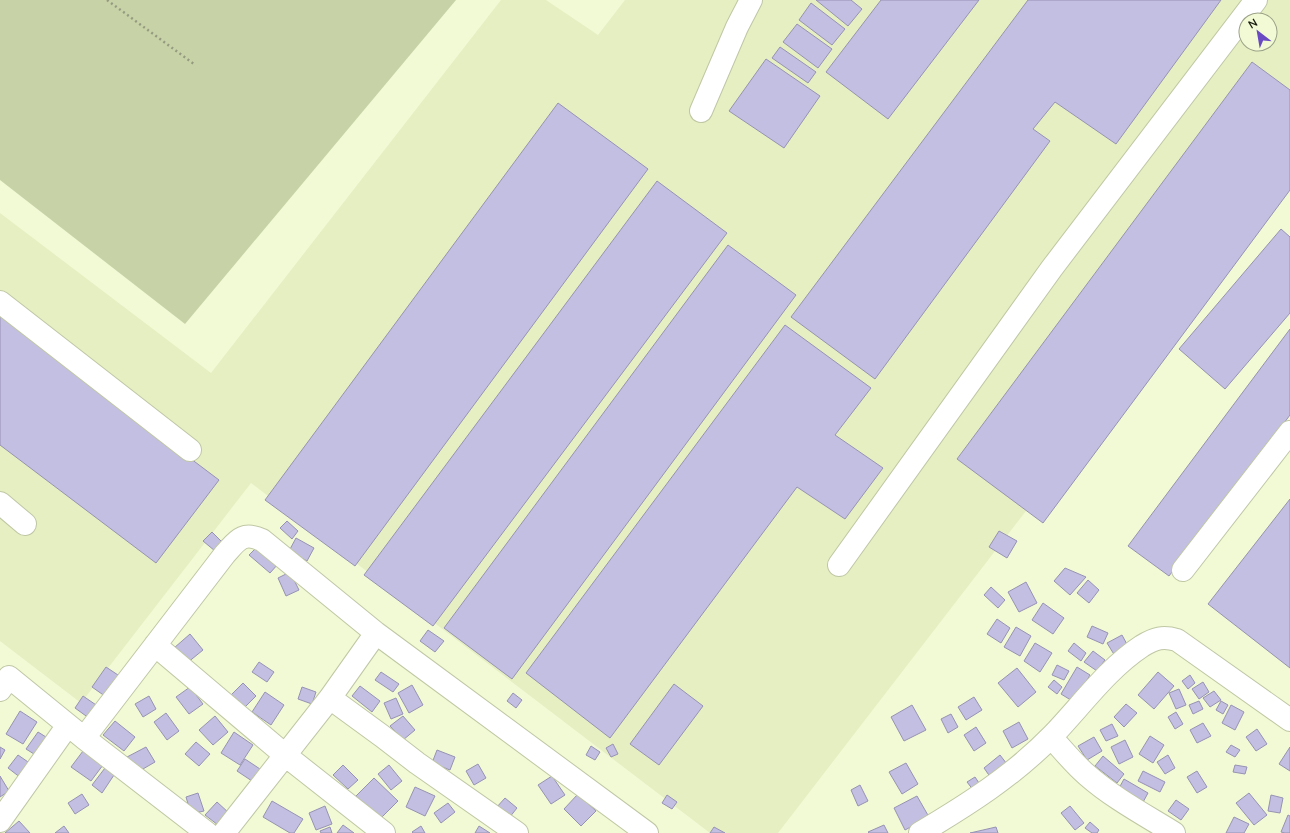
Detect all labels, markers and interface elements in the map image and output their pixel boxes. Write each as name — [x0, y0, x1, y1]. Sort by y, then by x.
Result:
north arrow — [1238, 12, 1278, 52]
text: N — [1246, 15, 1260, 32]

